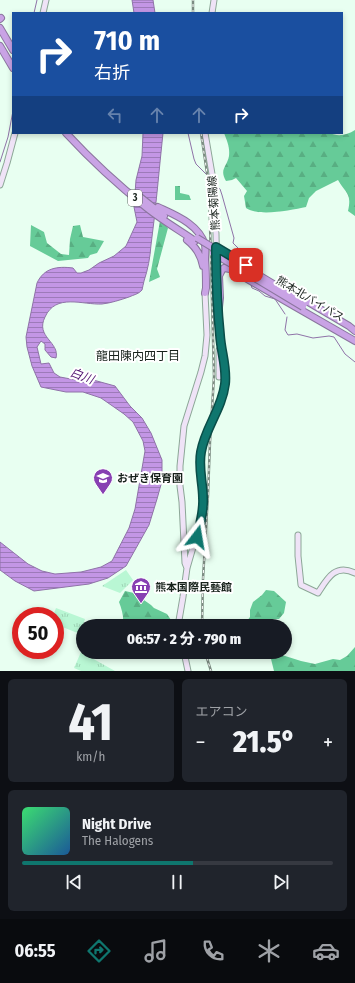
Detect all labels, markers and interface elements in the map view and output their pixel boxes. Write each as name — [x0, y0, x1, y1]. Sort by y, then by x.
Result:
text: 710 m — [94, 24, 160, 57]
icon: right — [28, 28, 80, 80]
text: 右折 — [94, 62, 130, 84]
icon: left — [104, 104, 126, 126]
icon: ahead — [146, 104, 168, 126]
icon: ahead — [188, 104, 210, 126]
icon: right — [230, 104, 252, 126]
street label: 熊本菊陽線 — [206, 175, 222, 231]
road number: 3 — [128, 190, 142, 206]
pin — [229, 248, 263, 282]
icon: arrive — [235, 254, 257, 276]
street label: 熊本北バイパス — [274, 274, 346, 324]
district label: 龍田陳内四丁目 — [96, 349, 180, 363]
water label: 白川 — [68, 365, 98, 388]
school or university icon: おぜき保育園 — [92, 467, 114, 495]
place label: おぜき保育園 — [117, 472, 183, 485]
position arrow — [176, 516, 218, 558]
museum icon: 熊本国際民藝館 — [130, 576, 152, 604]
place label: 熊本国際民藝館 — [155, 581, 232, 594]
speed limit sign: 50 — [12, 607, 64, 659]
text: 06:57 · 2 分 · 790 m — [127, 630, 241, 648]
text: 41 — [68, 691, 113, 754]
text: エアコン — [196, 704, 248, 719]
text: 21.5° — [233, 724, 296, 760]
text: − — [196, 729, 205, 756]
text: + — [323, 729, 333, 756]
text: km/h — [76, 749, 105, 764]
text: Night Drive — [82, 815, 151, 833]
text: The Halogens — [82, 833, 153, 848]
icon: previous — [63, 871, 85, 893]
icon: pause — [166, 871, 188, 893]
icon: next — [270, 871, 292, 893]
icon: directions — [85, 937, 113, 965]
icon: music — [142, 937, 170, 965]
icon: phone — [199, 937, 227, 965]
icon: climate — [255, 937, 283, 965]
icon: car — [312, 937, 340, 965]
text: 06:55 — [14, 940, 56, 962]

